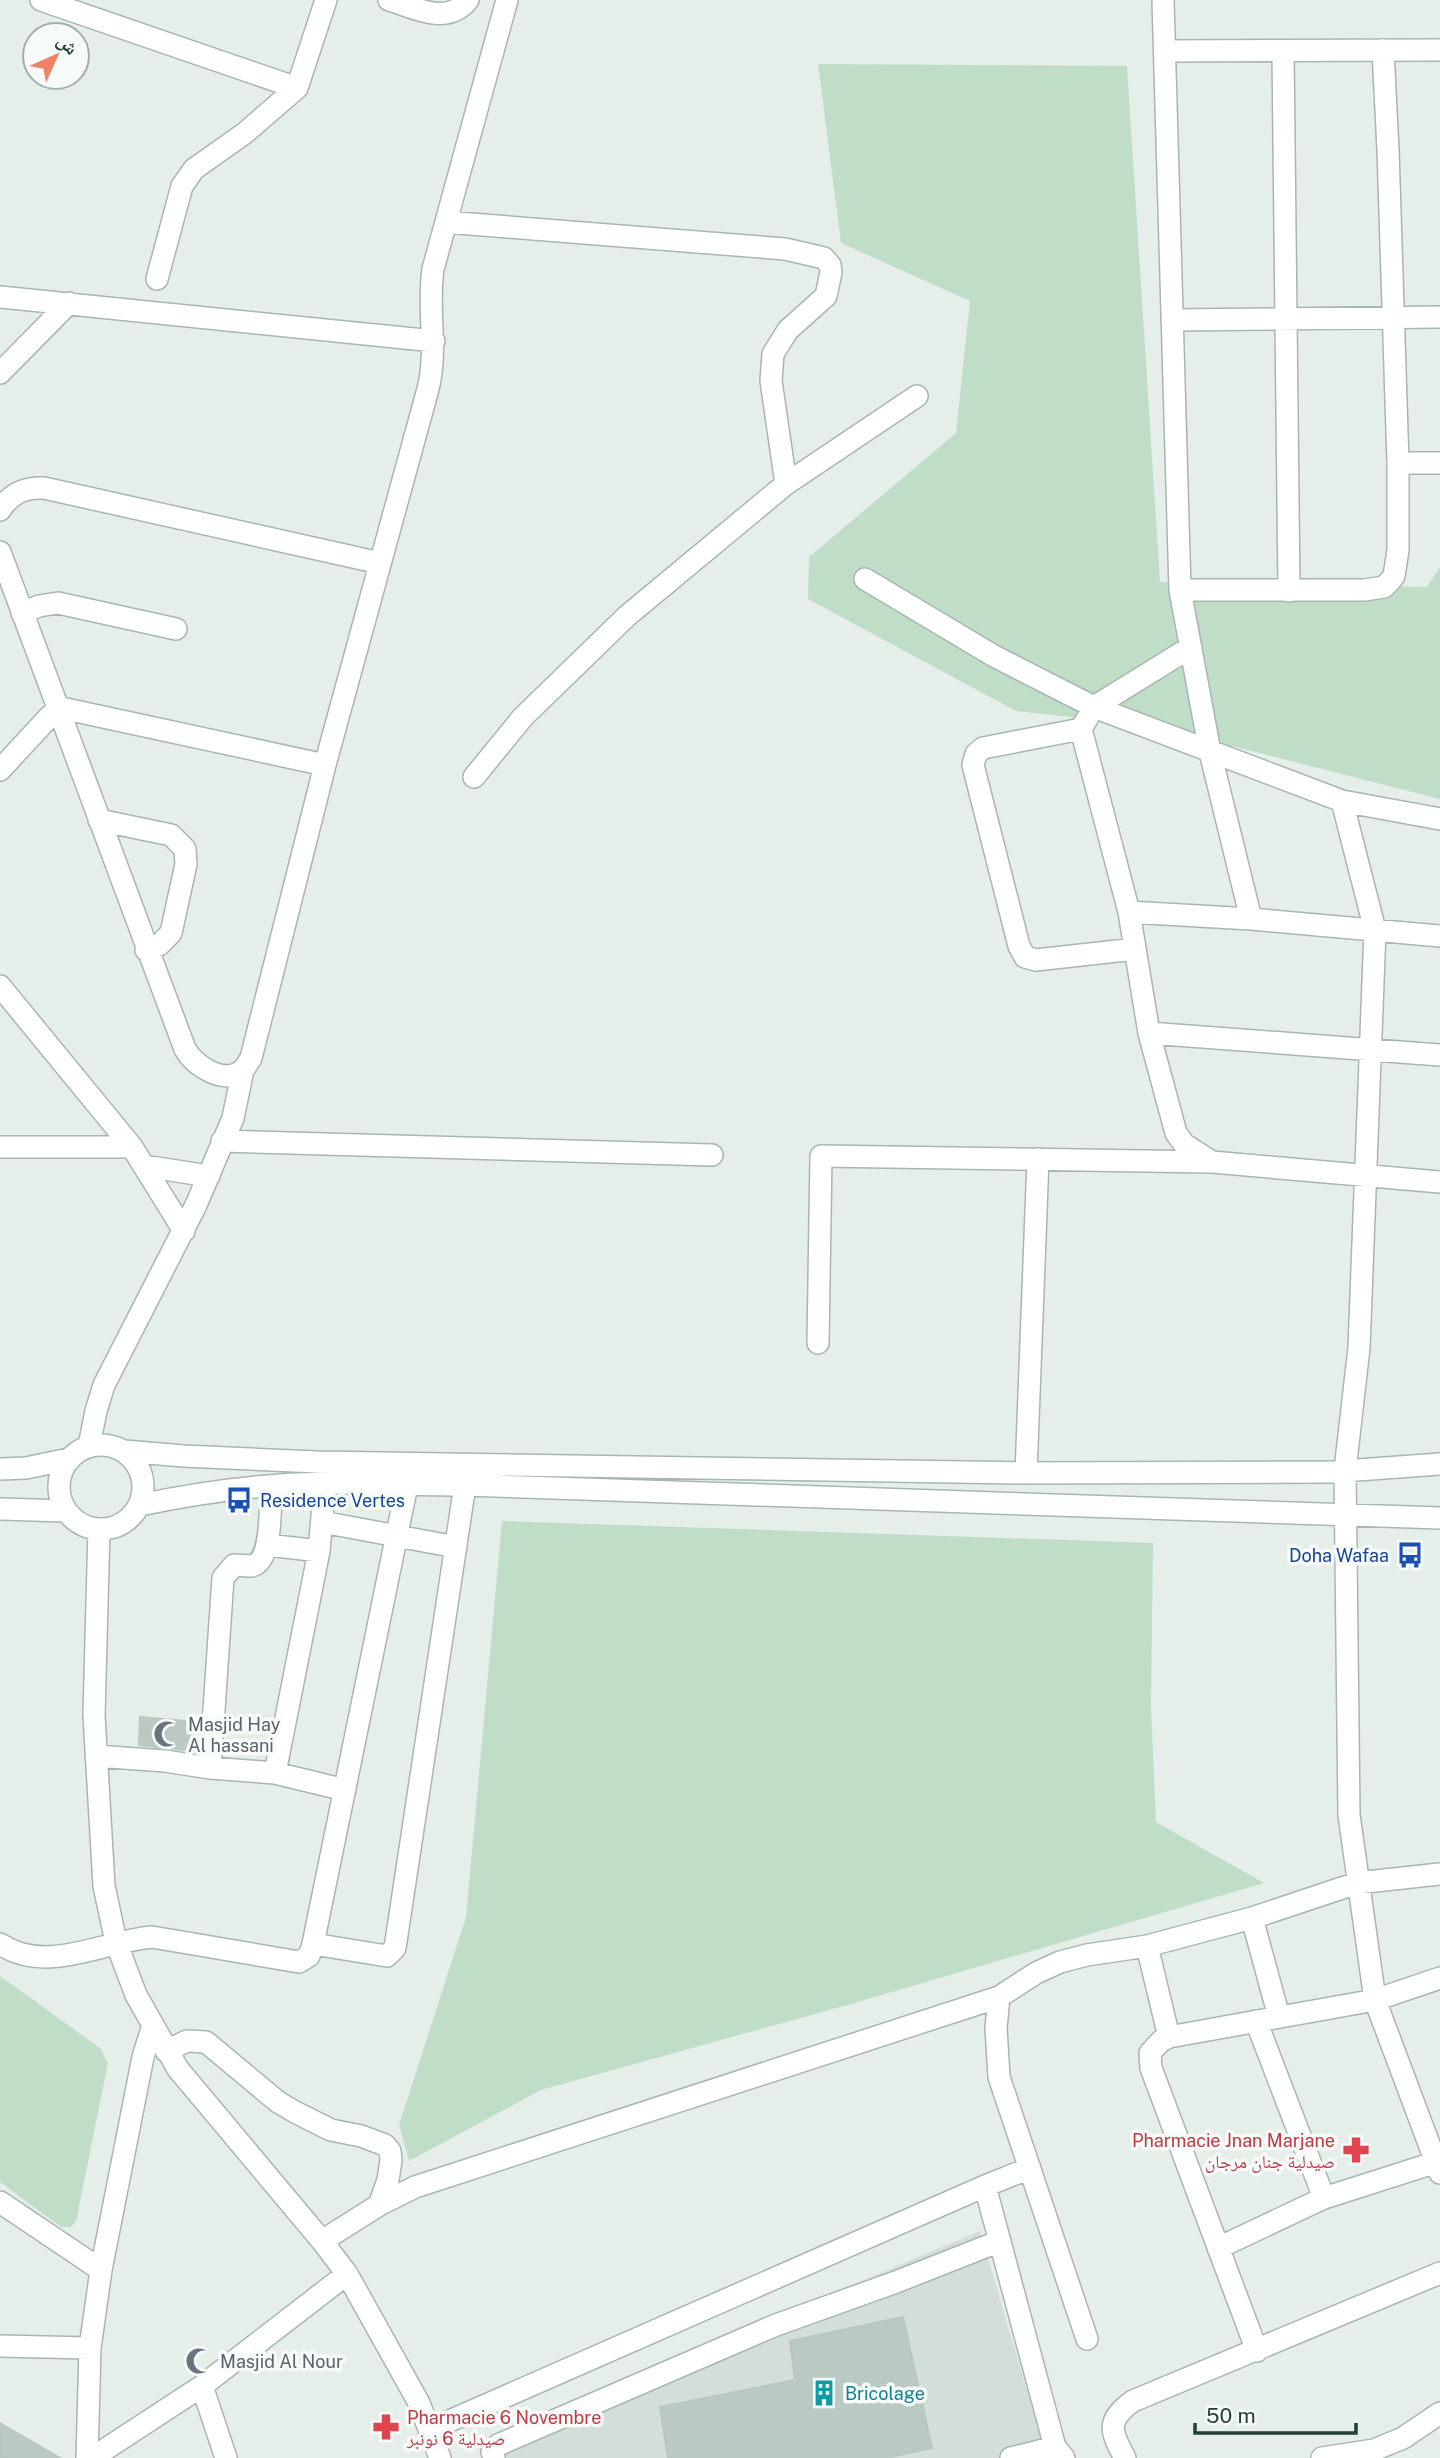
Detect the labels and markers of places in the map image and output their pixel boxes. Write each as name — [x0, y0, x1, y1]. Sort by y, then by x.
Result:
bus stop icon: Residence Vertes — [224, 1485, 254, 1515]
place label: Residence Vertes — [260, 1490, 405, 1511]
bus stop icon: Doha Wafaa — [1395, 1540, 1425, 1570]
place label: Doha Wafaa — [1289, 1545, 1389, 1566]
place label: Masjid Hay Al hassani — [188, 1714, 281, 1756]
mosque icon: Masjid Hay Al hassani — [152, 1719, 182, 1749]
place label: Pharmacie Jnan Marjane صيدلية جنان مرجان — [1132, 2130, 1335, 2173]
pharmacy icon: Pharmacie Jnan Marjane صيدلية جنان مرجان — [1341, 2135, 1371, 2165]
mosque icon: Masjid Al Nour — [184, 2346, 214, 2376]
place label: Masjid Al Nour — [220, 2351, 343, 2372]
building icon: Bricolage — [809, 2378, 839, 2408]
place label: Bricolage — [845, 2383, 925, 2404]
place label: Pharmacie 6 Novembre صيدلية 6 نونبر — [406, 2407, 601, 2449]
pharmacy icon: Pharmacie 6 Novembre صيدلية 6 نونبر — [371, 2412, 401, 2442]

